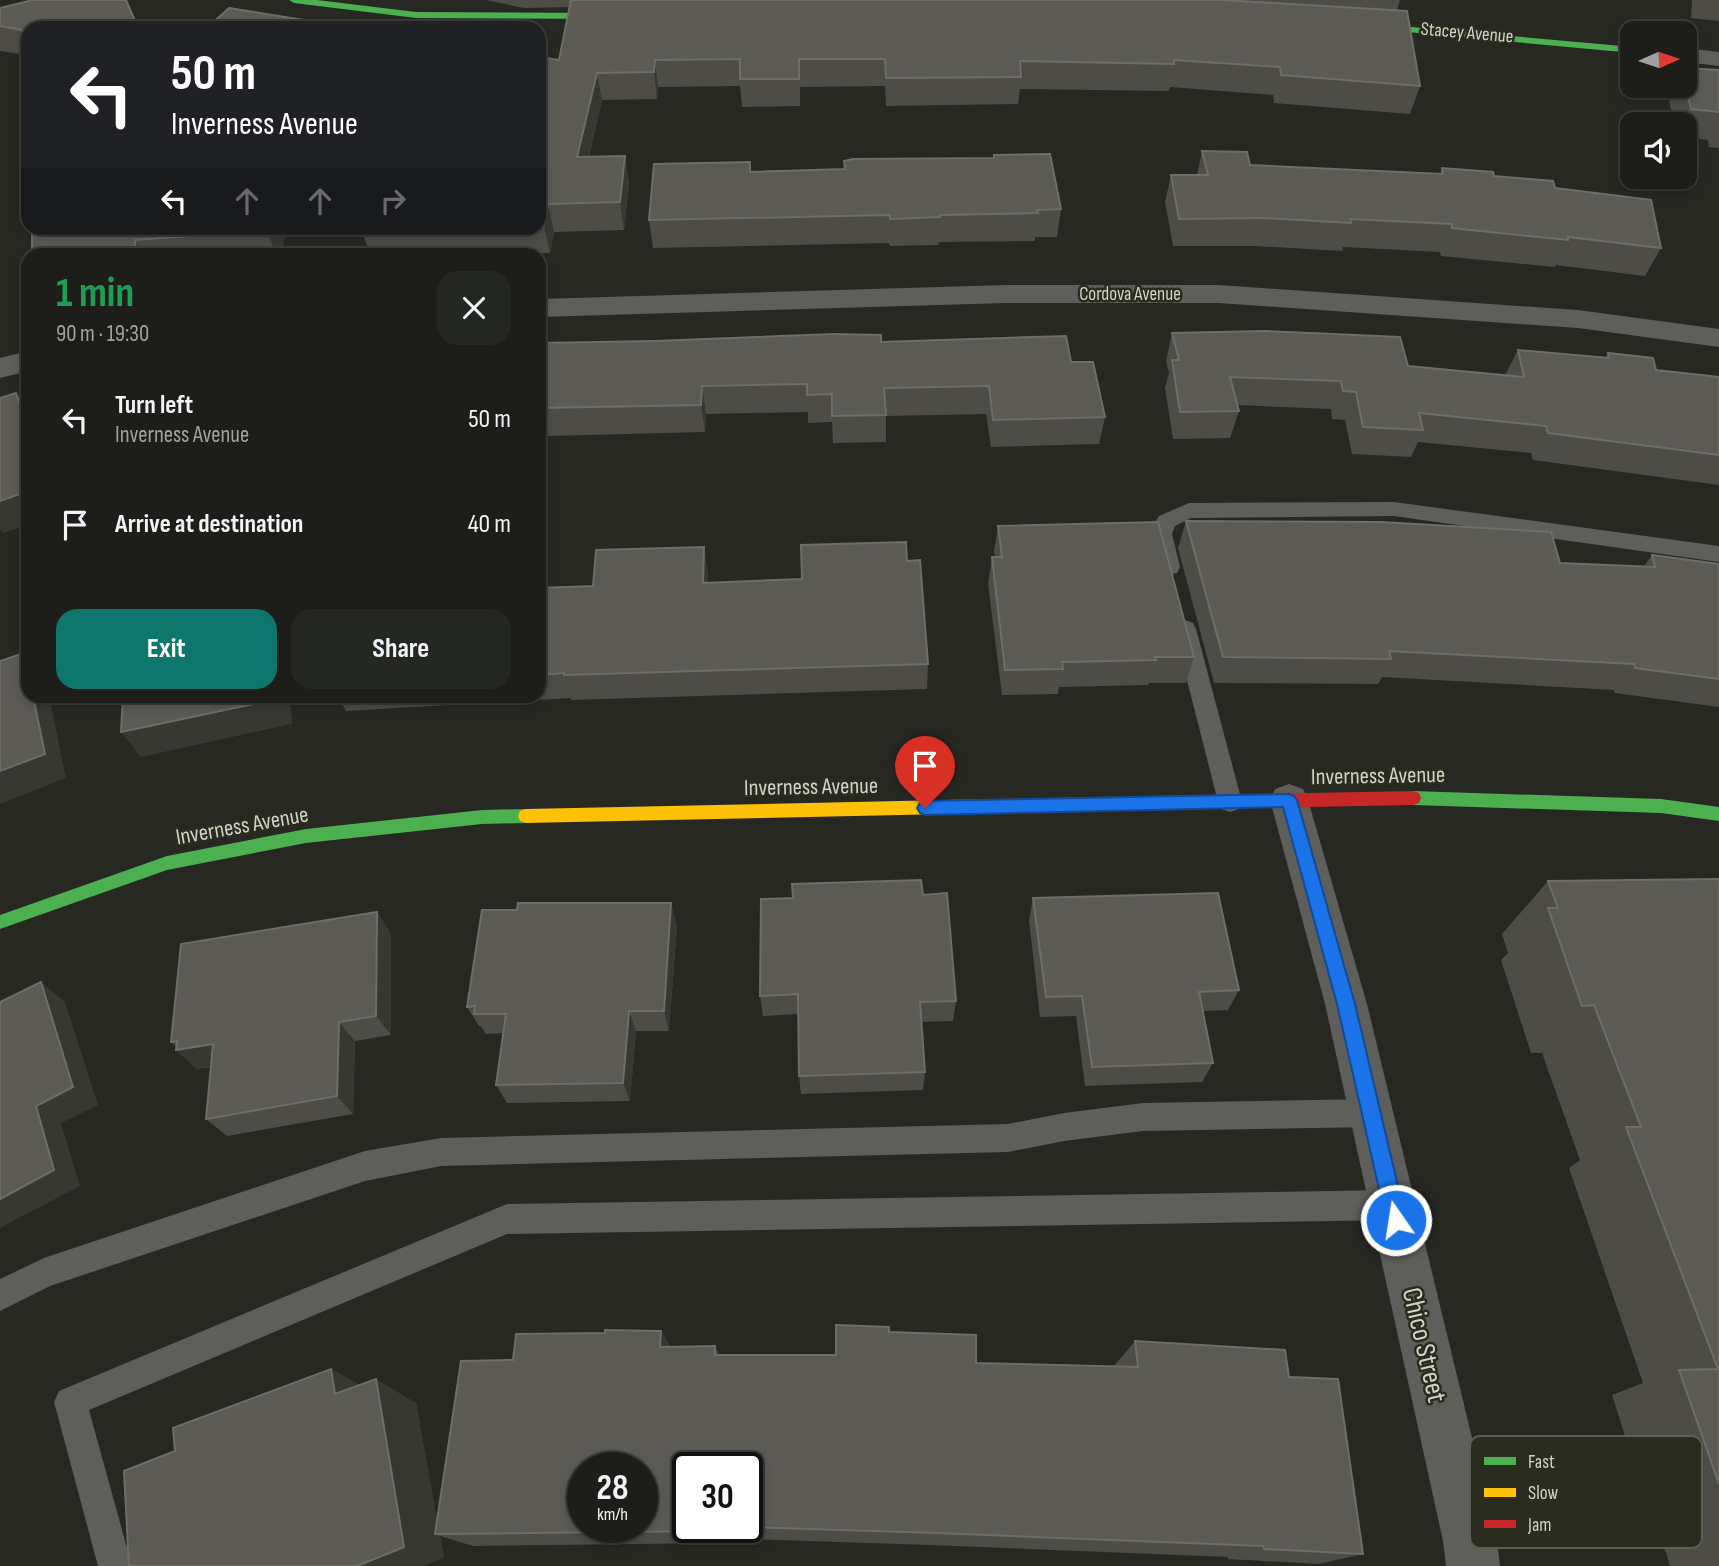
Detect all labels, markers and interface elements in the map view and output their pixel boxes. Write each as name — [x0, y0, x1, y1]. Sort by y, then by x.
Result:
street label: Stacey Avenue — [1420, 17, 1514, 49]
north arrow — [1620, 21, 1698, 98]
map controls — [1620, 21, 1697, 189]
text: 50 m — [171, 45, 256, 104]
icon: left — [56, 49, 147, 140]
text: Inverness Avenue — [171, 105, 358, 144]
button: sound — [1620, 112, 1697, 189]
icon: left — [155, 182, 193, 220]
icon: ahead — [228, 182, 266, 220]
icon: ahead — [301, 182, 339, 220]
icon: right — [374, 182, 412, 220]
text: 1 min — [56, 268, 134, 319]
button: close — [437, 271, 511, 345]
street label: Cordova Avenue — [1079, 283, 1181, 306]
text: 90 m · 19:30 — [56, 320, 149, 348]
text: Turn left — [115, 390, 193, 421]
icon: left — [56, 401, 94, 439]
text: 50 m — [468, 404, 511, 435]
text: Inverness Avenue — [115, 421, 249, 449]
icon: arrive — [56, 506, 94, 544]
text: Arrive at destination — [115, 509, 303, 540]
text: 40 m — [468, 509, 511, 540]
button: Exit — [56, 609, 277, 689]
button: Share — [291, 609, 511, 689]
pin — [895, 736, 955, 808]
icon: arrive — [906, 747, 944, 785]
street label: Inverness Avenue — [1311, 761, 1445, 791]
street label: Inverness Avenue — [744, 772, 878, 802]
street label: Inverness Avenue — [173, 801, 311, 851]
position arrow — [1359, 1183, 1433, 1257]
street label: Chico Street — [1395, 1284, 1453, 1406]
legend — [1470, 1436, 1702, 1548]
text: Fast — [1528, 1451, 1555, 1474]
speed limit sign: 30 — [672, 1452, 763, 1543]
text: 28 — [597, 1467, 628, 1510]
text: Slow — [1528, 1482, 1558, 1505]
text: km/h — [597, 1504, 628, 1525]
text: Jam — [1527, 1514, 1551, 1537]

